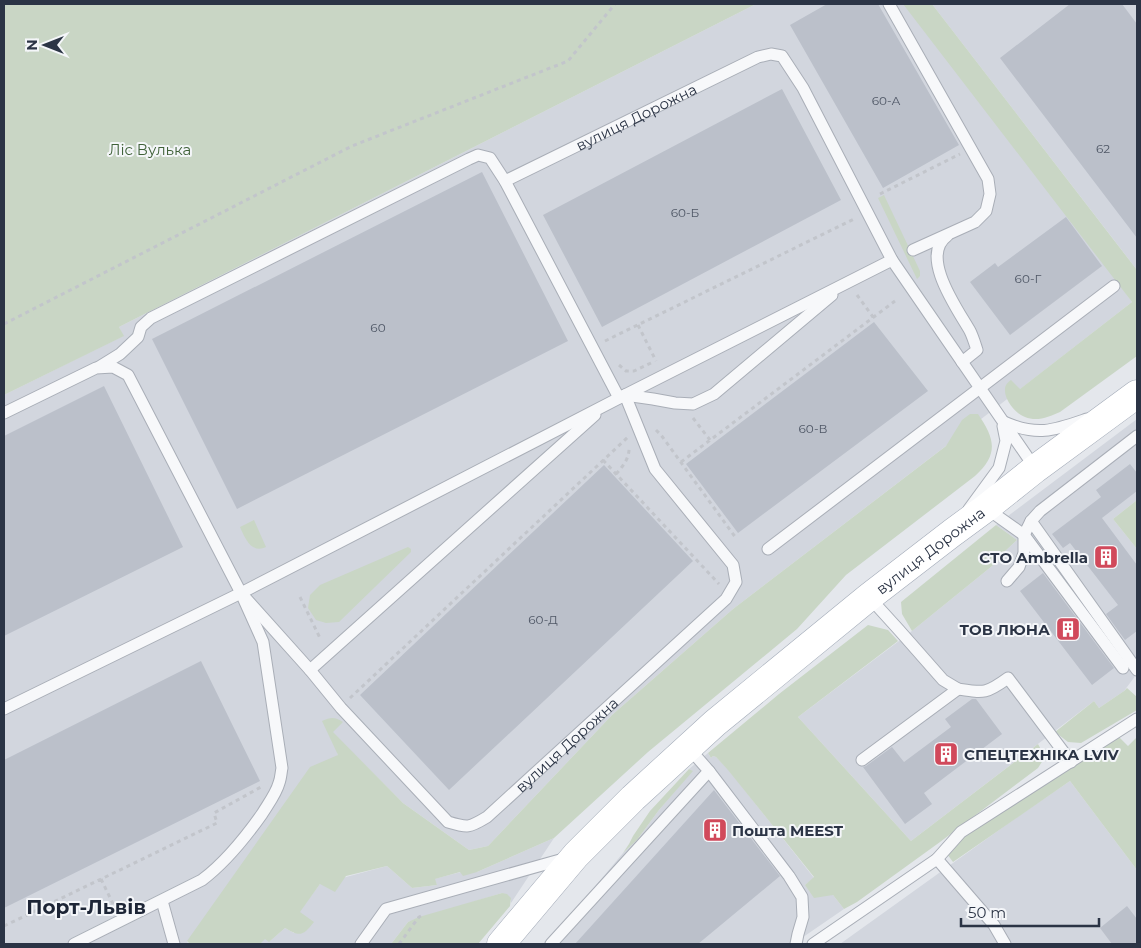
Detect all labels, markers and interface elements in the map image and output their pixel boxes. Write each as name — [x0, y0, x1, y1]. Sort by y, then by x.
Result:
north arrow — [20, 20, 70, 70]
text: N — [23, 39, 41, 51]
street label: вулиця Дорожна — [572, 79, 700, 154]
house number: 60-А — [872, 93, 900, 108]
park label: Ліс Вулька — [109, 140, 191, 159]
house number: 62 — [1096, 141, 1110, 156]
house number: 60-Б — [671, 205, 700, 220]
house number: 60-Г — [1015, 271, 1042, 286]
house number: 60 — [370, 320, 386, 335]
house number: 60-В — [799, 421, 827, 436]
street label: вулиця Дорожна — [872, 503, 988, 598]
building icon: СТО Ambrella — [1093, 544, 1119, 570]
place label: СТО Ambrella — [979, 548, 1088, 567]
house number: 60-Д — [528, 612, 558, 627]
building icon: ТОВ ЛЮНА — [1055, 616, 1081, 642]
place label: ТОВ ЛЮНА — [960, 620, 1050, 639]
street label: вулиця Дорожна — [511, 693, 622, 796]
building icon: СПЕЦТЕХНІКА LVIV — [933, 741, 959, 767]
place label: СПЕЦТЕХНІКА LVIV — [964, 745, 1119, 764]
building icon: Пошта MEEST — [702, 817, 728, 843]
place label: Пошта MEEST — [732, 821, 844, 840]
district label: Порт-Львів — [26, 895, 146, 919]
scale bar — [961, 896, 1098, 928]
text: 50 m — [968, 903, 1006, 922]

